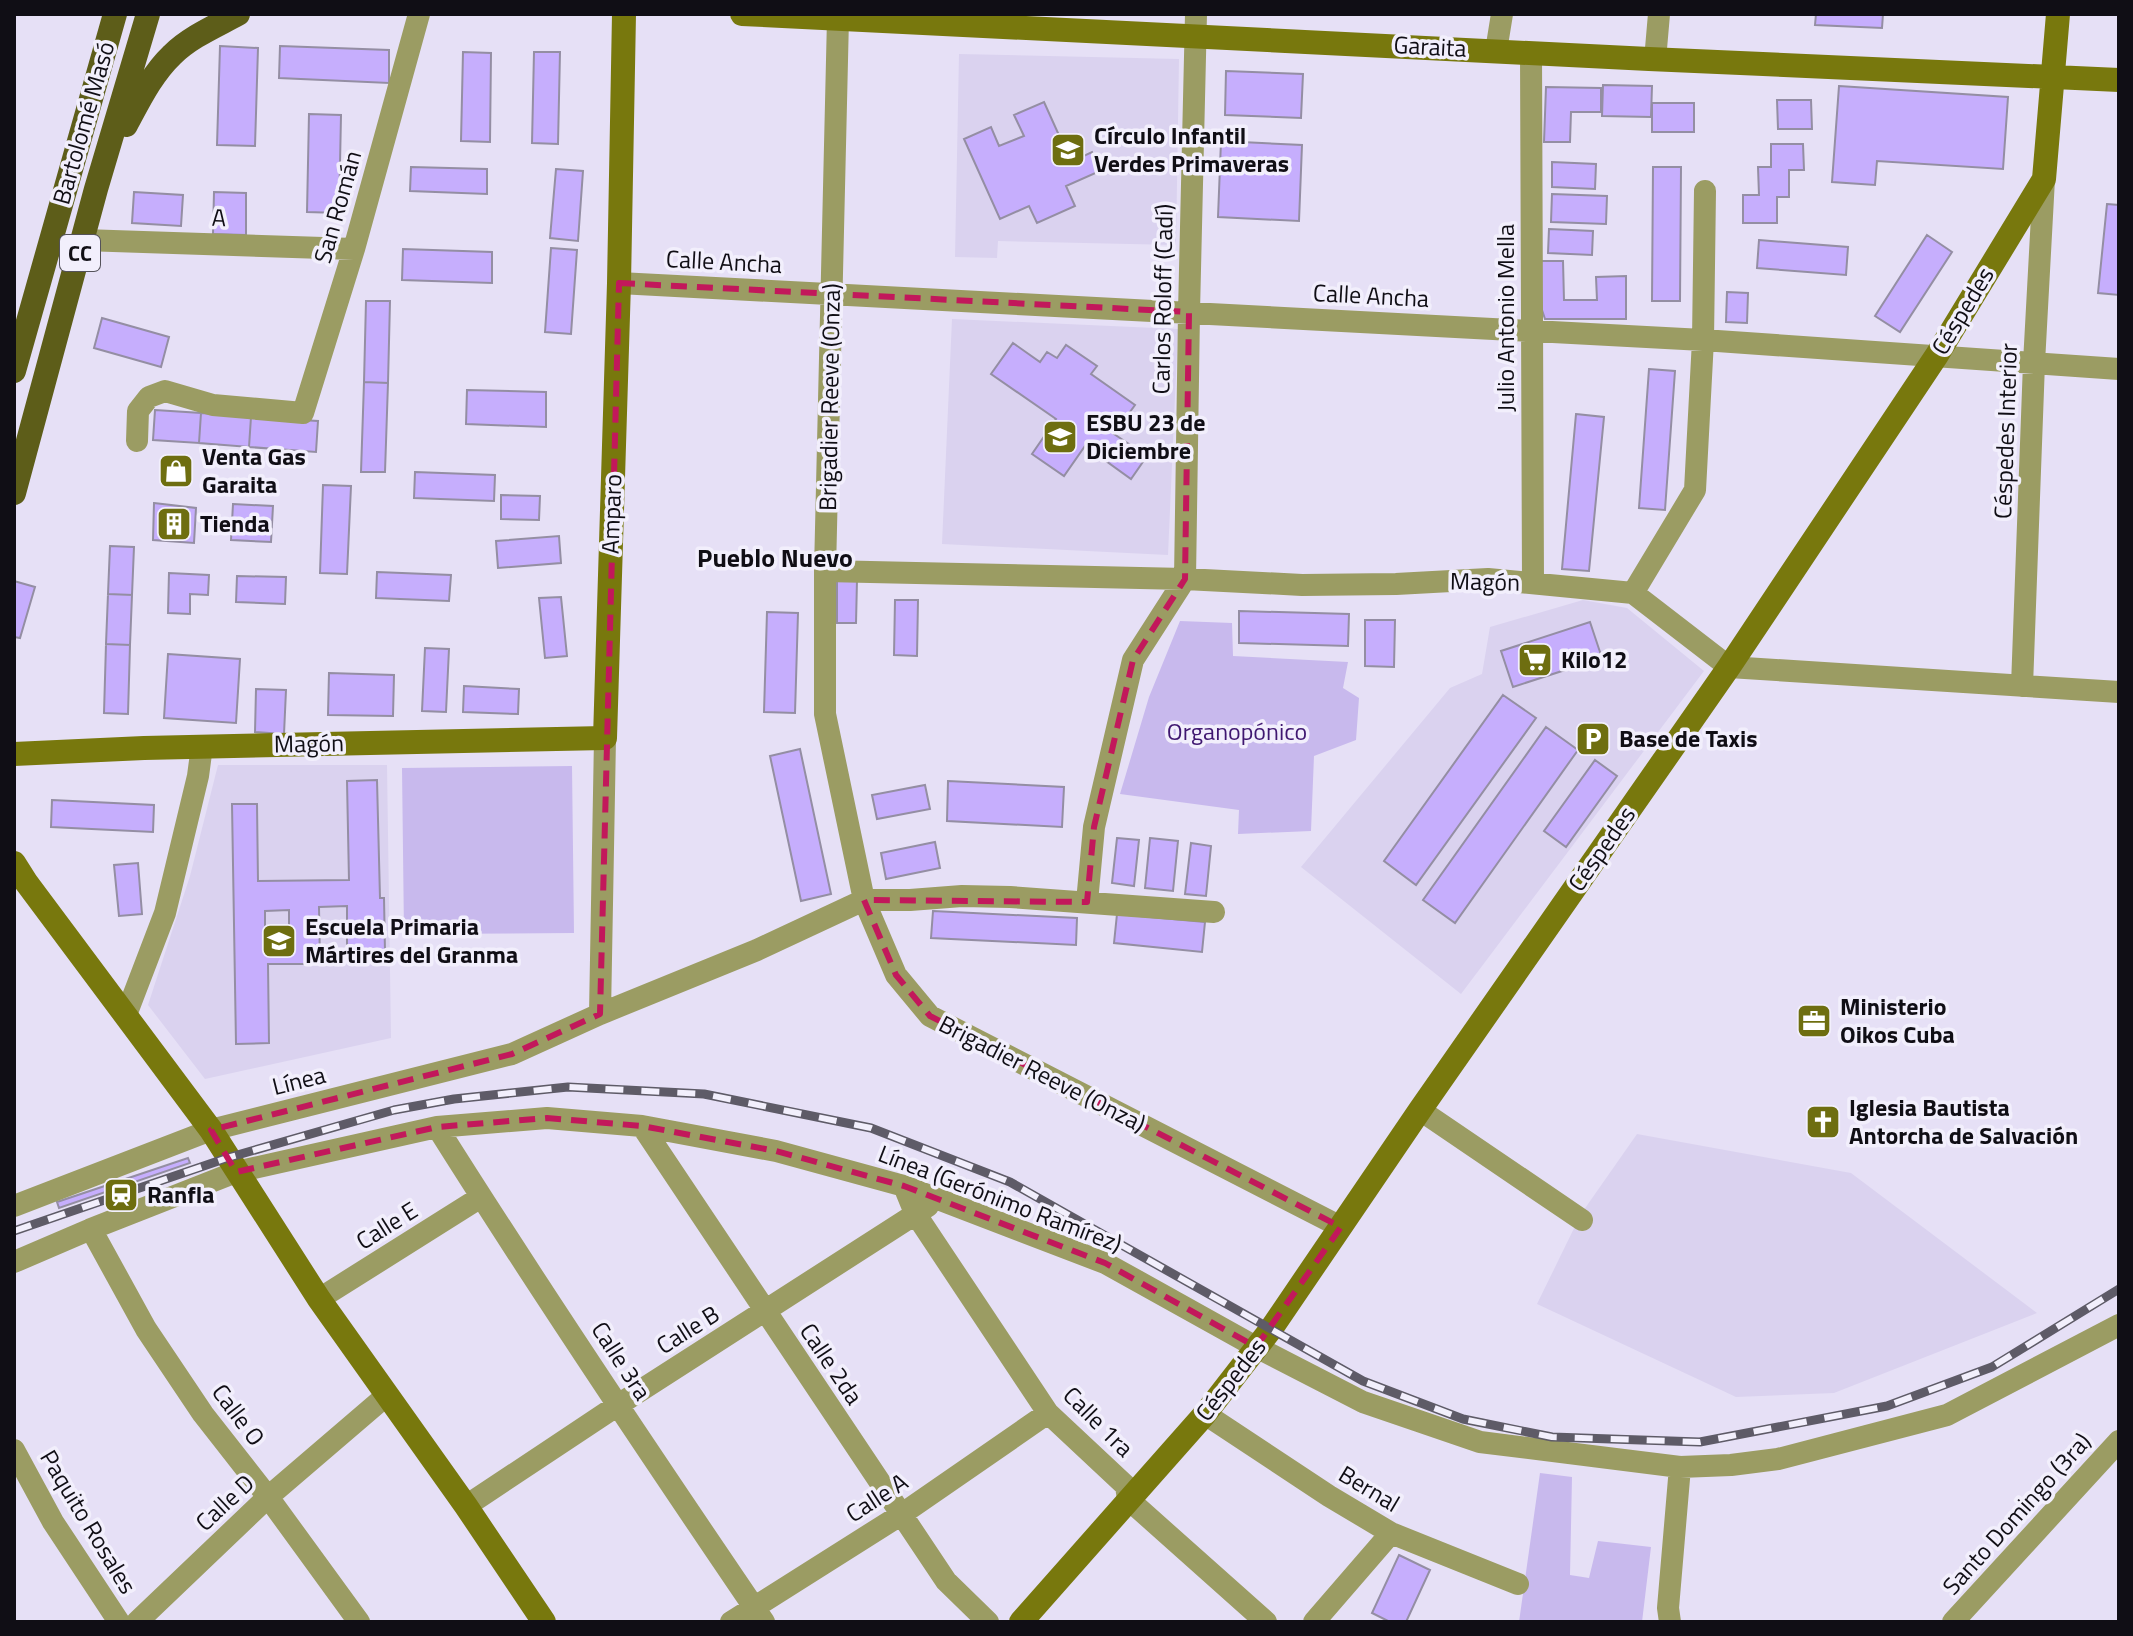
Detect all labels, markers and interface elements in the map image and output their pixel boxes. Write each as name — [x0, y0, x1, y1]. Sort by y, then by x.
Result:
street label: Garaita — [1393, 26, 1467, 66]
street label: Bartolomé Masó — [43, 37, 123, 208]
place label: Círculo Infantil Verdes Primaveras — [1094, 117, 1289, 181]
school or university icon: Círculo Infantil Verdes Primaveras — [1049, 131, 1087, 169]
street label: San Román — [304, 146, 370, 267]
street label: A — [211, 199, 227, 235]
street label: Carlos Roloff (Cadí) — [1142, 203, 1182, 395]
street label: Julio Antonio Mella — [1487, 224, 1523, 412]
road number: CC — [60, 235, 100, 271]
street label: Calle Ancha — [665, 240, 783, 282]
street label: Céspedes — [1922, 260, 2003, 361]
street label: Calle Ancha — [1312, 274, 1430, 316]
street label: Brigadier Reeve (Onza) — [809, 283, 849, 511]
street label: Céspedes Interior — [1984, 342, 2026, 520]
place label: ESBU 23 de Diciembre — [1086, 404, 1206, 468]
school or university icon: ESBU 23 de Diciembre — [1041, 418, 1079, 456]
place label: Venta Gas Garaita — [202, 438, 306, 502]
shop icon: Venta Gas Garaita — [157, 452, 195, 490]
street label: Amparo — [592, 473, 630, 554]
building icon: Tienda — [155, 505, 193, 543]
place label: Tienda — [200, 505, 270, 541]
district label: Pueblo Nuevo — [697, 538, 853, 577]
street label: Magón — [1450, 562, 1520, 600]
supermarket icon: Kilo12 — [1516, 641, 1554, 679]
place label: Kilo12 — [1561, 641, 1628, 677]
park label: Organopónico — [1167, 713, 1307, 749]
parking icon: Base de Taxis — [1574, 720, 1612, 758]
place label: Base de Taxis — [1619, 720, 1757, 756]
street label: Magón — [274, 724, 344, 762]
street label: Céspedes — [1559, 798, 1644, 898]
place label: Escuela Primaria Mártires del Granma — [305, 908, 518, 972]
school or university icon: Escuela Primaria Mártires del Granma — [260, 922, 298, 960]
place label: Ministerio Oikos Cuba — [1840, 988, 1955, 1052]
office icon: Ministerio Oikos Cuba — [1795, 1002, 1833, 1040]
street label: Brigadier Reeve (Onza) — [933, 1005, 1152, 1141]
street label: Línea — [268, 1056, 329, 1104]
place label: Iglesia Bautista Antorcha de Salvación — [1849, 1089, 2078, 1153]
church icon: Iglesia Bautista Antorcha de Salvación — [1804, 1103, 1842, 1141]
street label: Línea (Gerónimo Ramírez) — [873, 1135, 1127, 1261]
station icon: Ranfla — [102, 1176, 140, 1214]
place label: Ranfla — [147, 1176, 215, 1212]
street label: Calle E — [349, 1192, 424, 1258]
street label: Calle B — [649, 1296, 726, 1363]
street label: Calle 3ra — [583, 1314, 661, 1407]
street label: Calle 2da — [791, 1315, 872, 1412]
street label: Céspedes — [1186, 1330, 1274, 1429]
street label: Calle O — [204, 1376, 274, 1453]
street label: Calle 1ra — [1055, 1378, 1142, 1465]
street label: Santo Domingo (3ra) — [1934, 1424, 2099, 1602]
street label: Paquito Rosales — [32, 1443, 146, 1600]
street label: Bernal — [1332, 1456, 1407, 1520]
street label: Calle A — [838, 1464, 915, 1531]
street label: Calle D — [187, 1466, 262, 1539]

